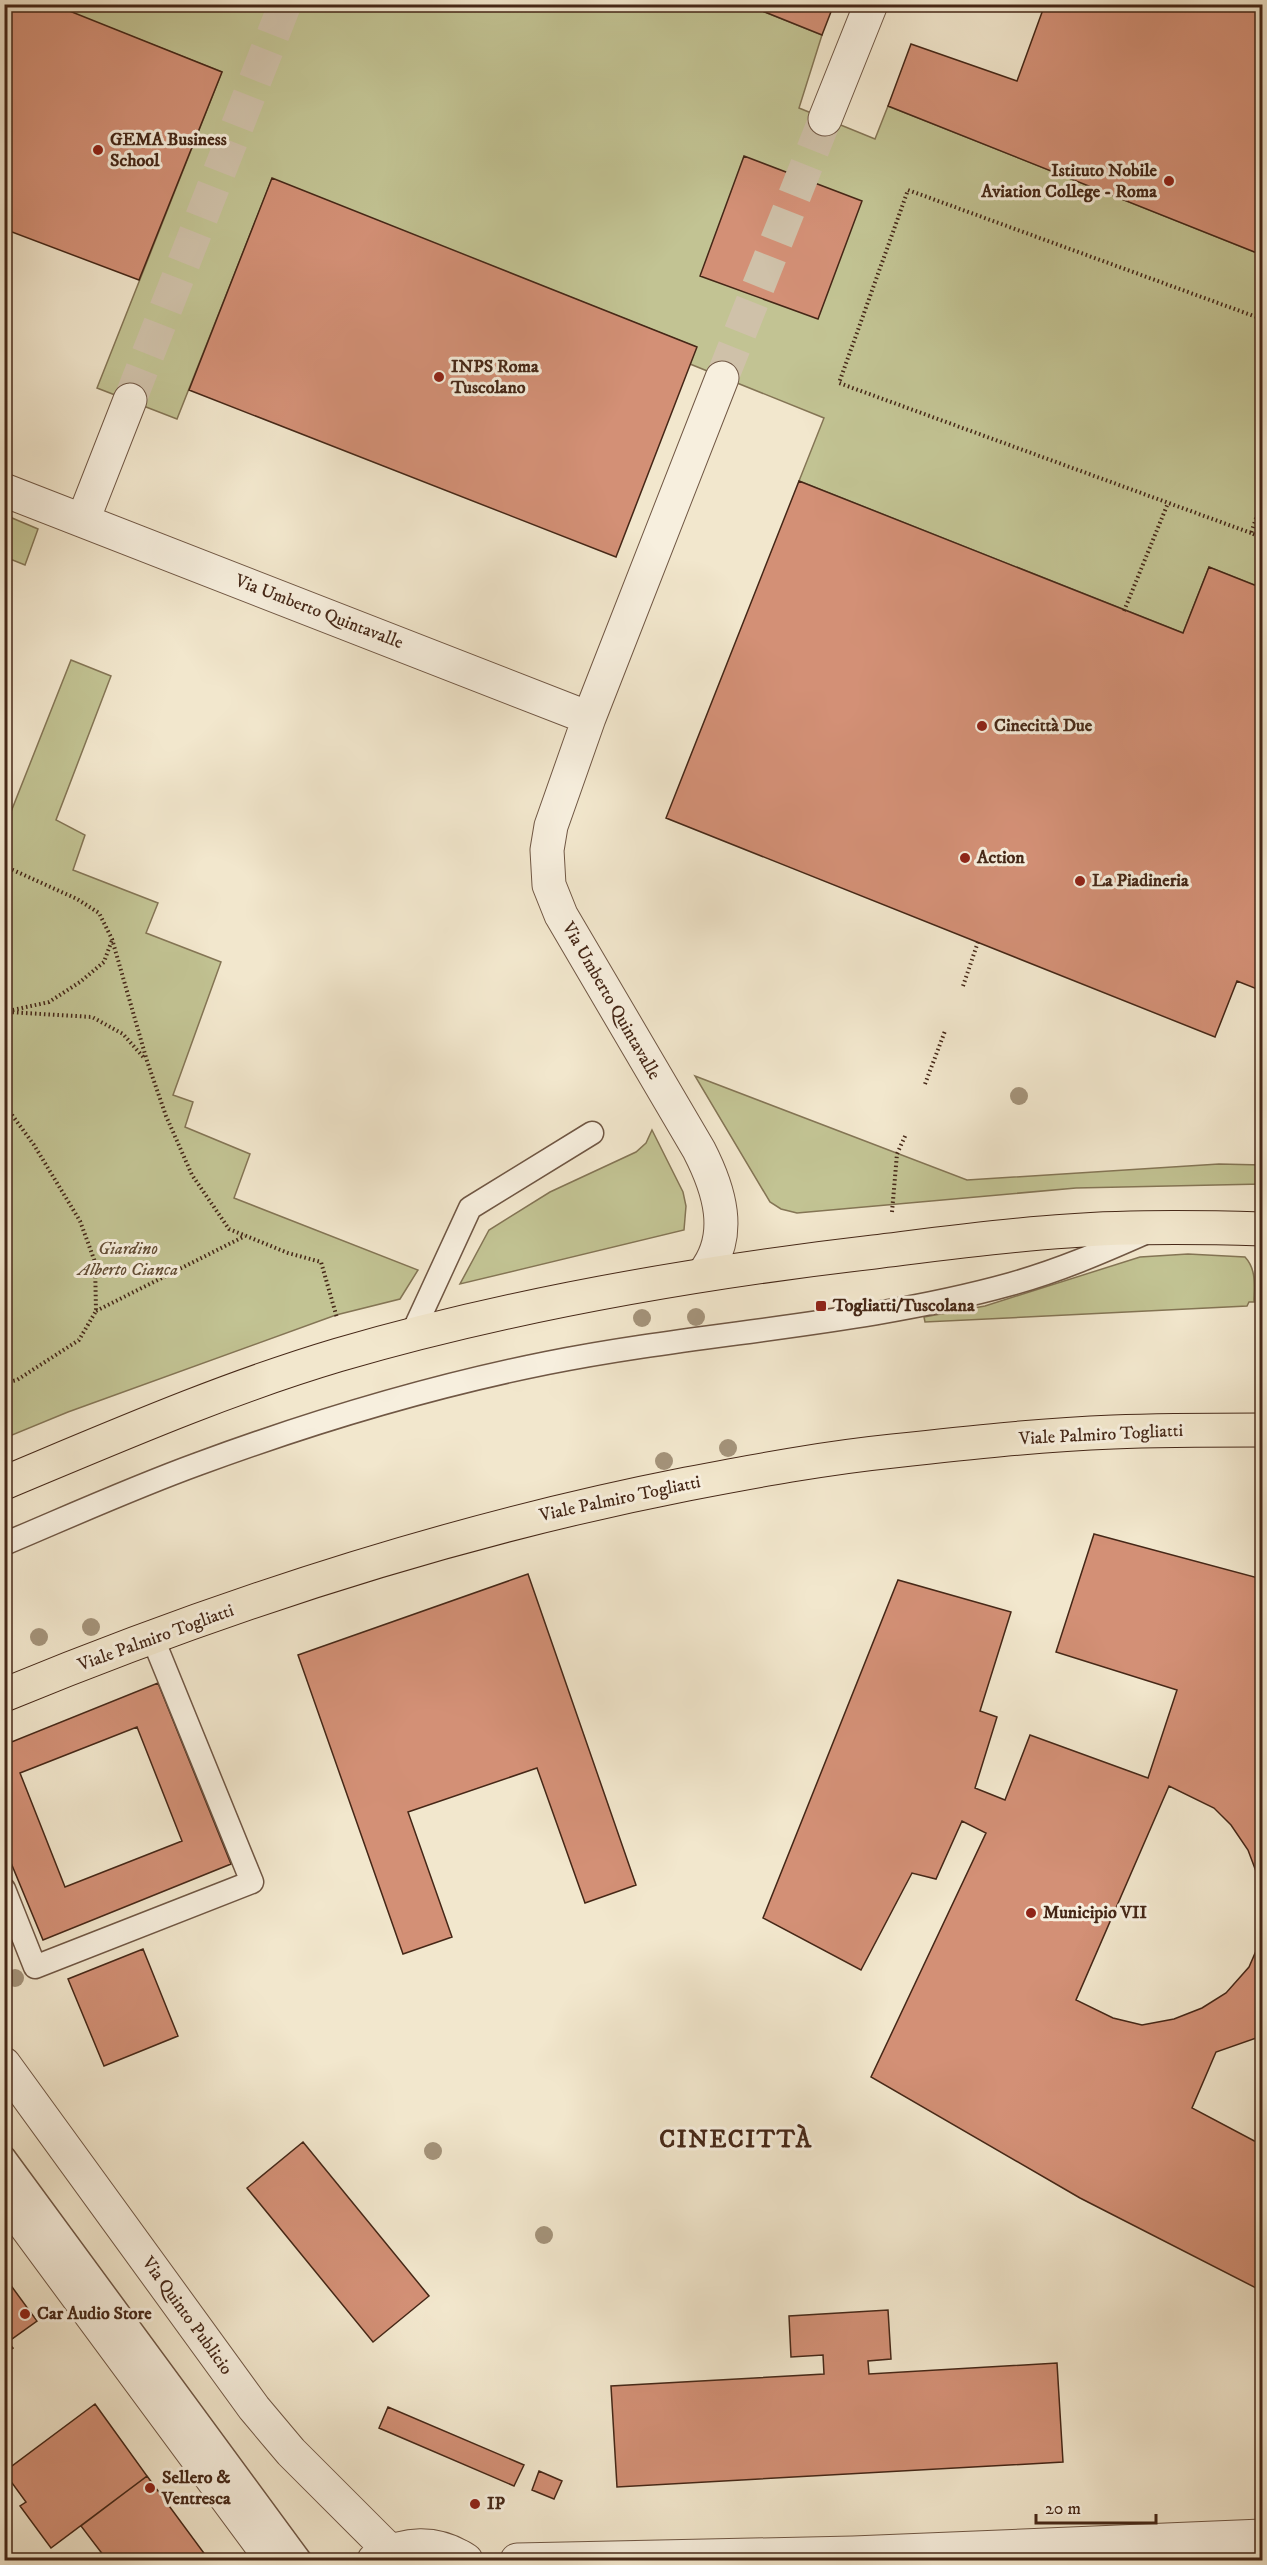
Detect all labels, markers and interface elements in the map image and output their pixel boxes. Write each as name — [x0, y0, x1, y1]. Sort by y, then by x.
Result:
place label: GEMA Business School — [110, 129, 227, 172]
marker: GEMA Business School — [91, 143, 105, 157]
place label: Istituto Nobile Aviation College - Roma — [980, 160, 1158, 203]
marker: Istituto Nobile Aviation College - Roma — [1162, 174, 1176, 188]
place label: INPS Roma Tuscolano — [450, 356, 539, 399]
marker: INPS Roma Tuscolano — [432, 370, 446, 384]
street label: Via Umberto Quintavalle — [231, 569, 406, 654]
place label: Cinecittà Due — [994, 715, 1093, 737]
marker: Cinecittà Due — [975, 719, 989, 733]
place label: Action — [976, 847, 1025, 869]
marker: Action — [958, 851, 972, 865]
place label: La Piadineria — [1092, 870, 1189, 892]
marker: La Piadineria — [1073, 874, 1087, 888]
street label: Via Umberto Quintavalle — [556, 917, 665, 1084]
park label: Giardino Alberto Cianca — [76, 1238, 178, 1281]
place label: Togliatti/Tuscolana — [832, 1295, 975, 1317]
marker: Togliatti/Tuscolana — [814, 1299, 828, 1313]
street label: Viale Palmiro Togliatti — [1017, 1420, 1184, 1450]
street label: Viale Palmiro Togliatti — [536, 1471, 703, 1527]
street label: Viale Palmiro Togliatti — [74, 1600, 237, 1677]
place label: Municipio VII — [1043, 1902, 1147, 1924]
marker: Municipio VII — [1024, 1906, 1038, 1920]
district label: CINECITTÀ — [659, 2124, 813, 2155]
street label: Via Quinto Publicio — [136, 2252, 237, 2379]
place label: Car Audio Store — [37, 2303, 152, 2325]
marker: Car Audio Store — [18, 2307, 32, 2321]
place label: Sellero & Ventresca — [161, 2467, 231, 2510]
marker: Sellero & Ventresca — [143, 2481, 157, 2495]
scale bar — [1036, 2487, 1156, 2525]
place label: IP — [487, 2493, 505, 2515]
marker: IP — [468, 2497, 482, 2511]
text: 20 m — [1045, 2498, 1081, 2520]

